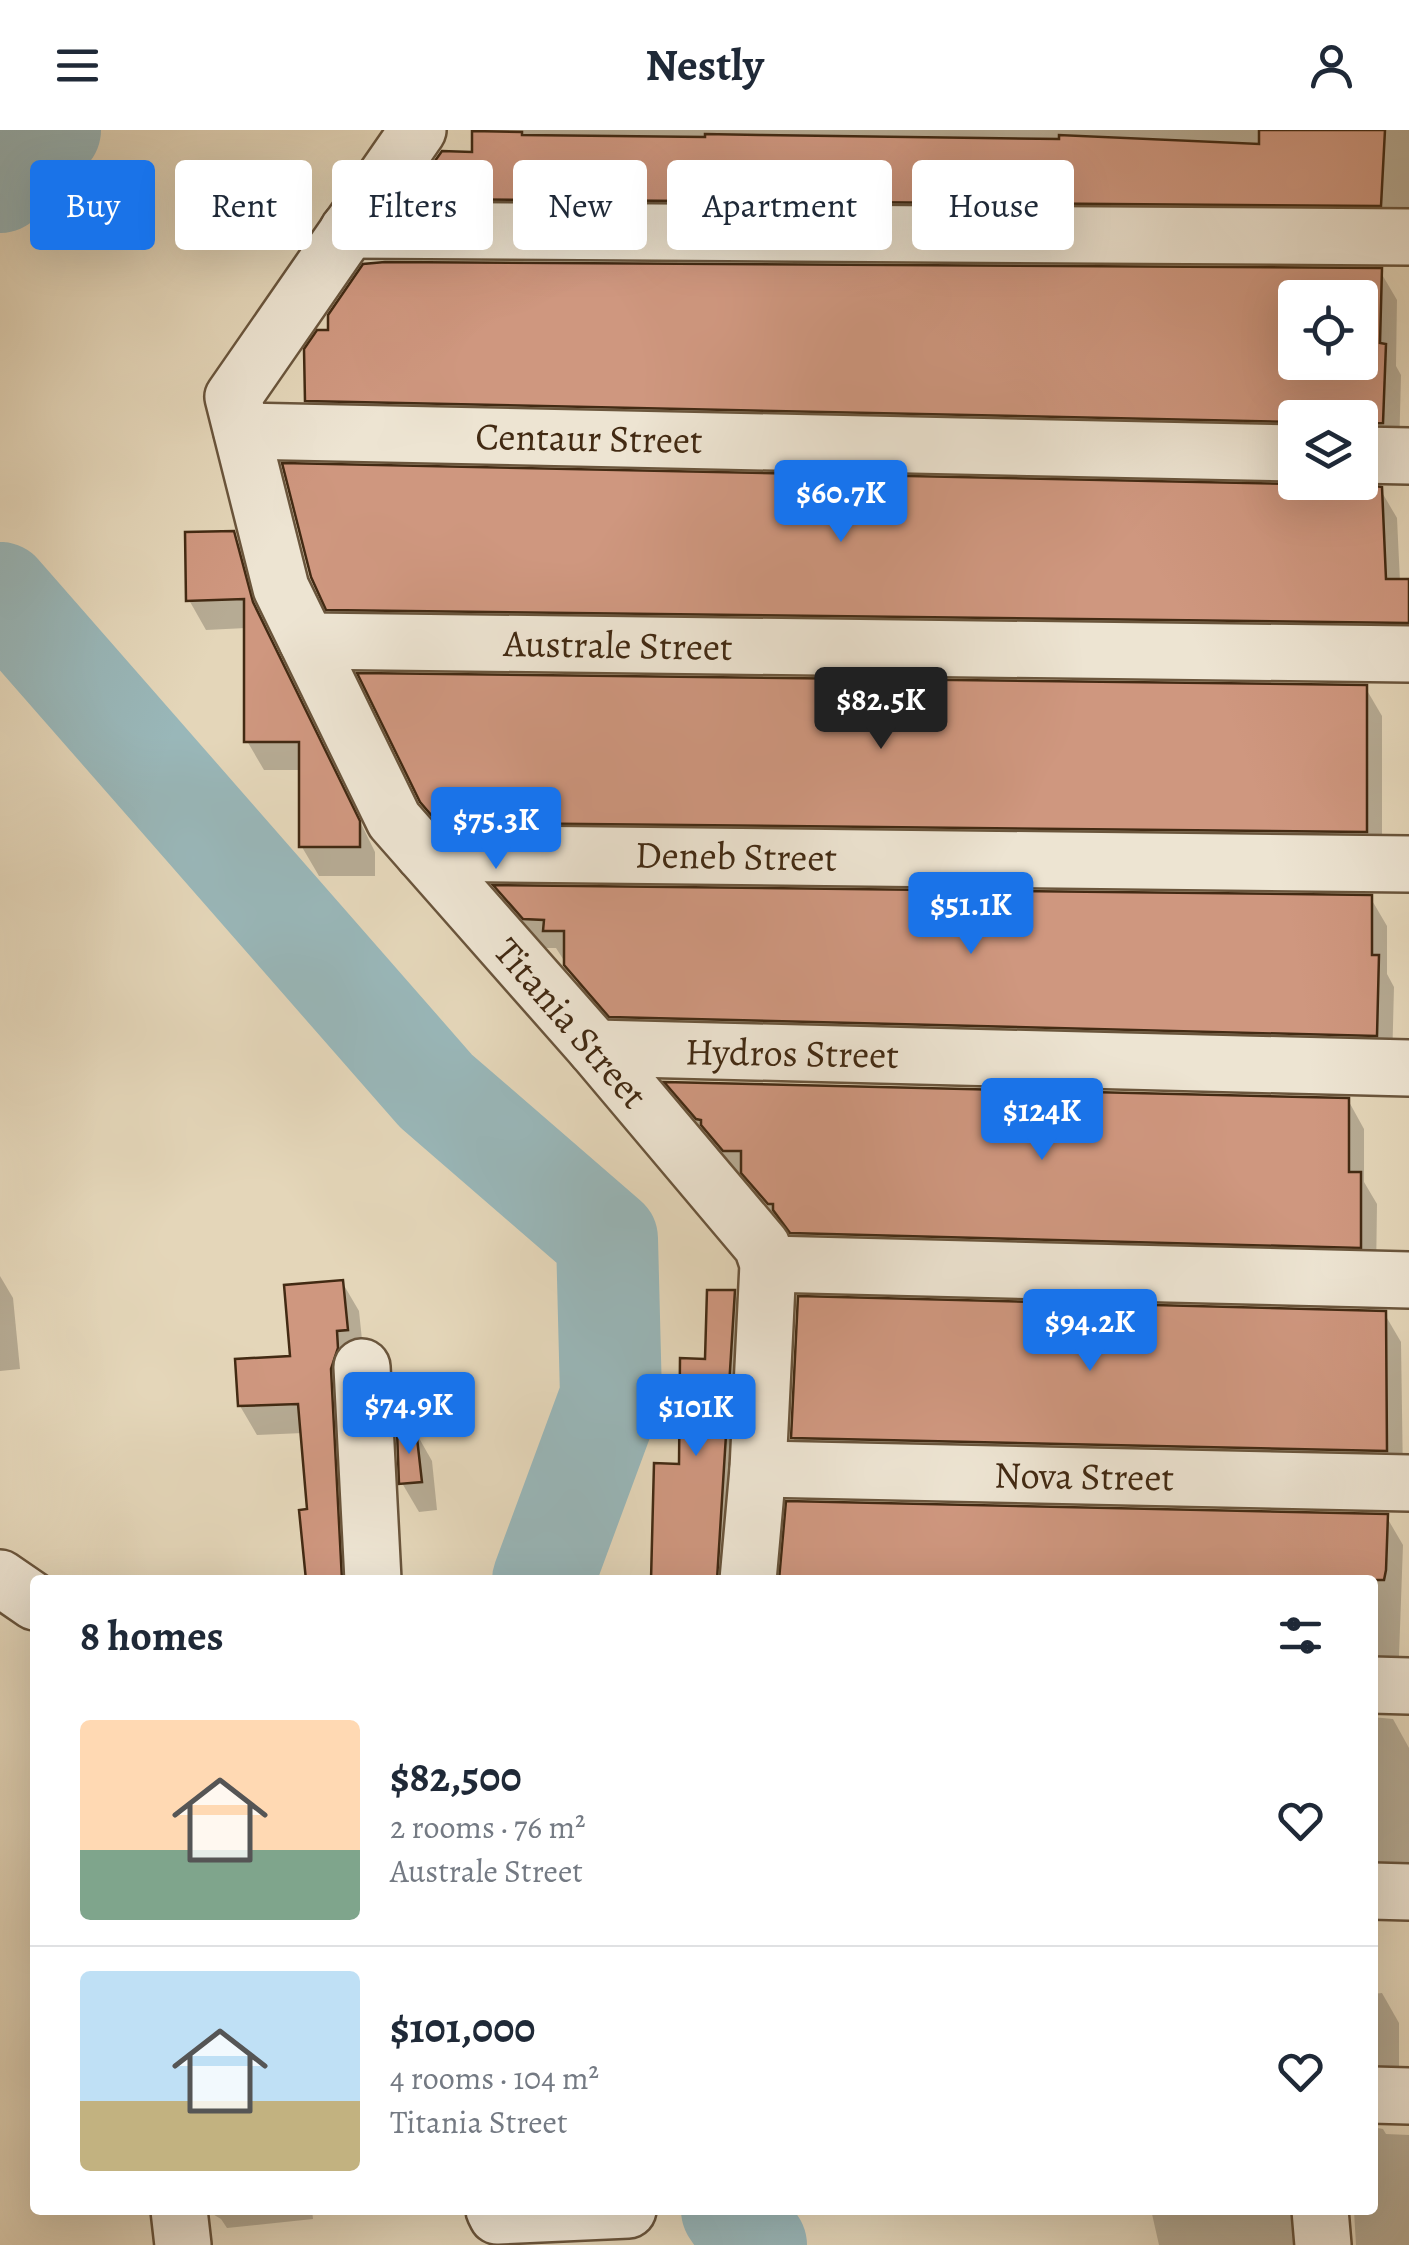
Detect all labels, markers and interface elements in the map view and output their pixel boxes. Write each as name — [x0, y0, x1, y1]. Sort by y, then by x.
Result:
text: Nestly — [645, 34, 764, 96]
icon: menu — [50, 38, 105, 93]
icon: person — [1304, 38, 1359, 93]
chip: Buy — [30, 160, 155, 250]
chip: Rent — [175, 160, 312, 250]
chip: Filters — [332, 160, 493, 250]
chip: New — [513, 160, 647, 250]
chip: Apartment — [667, 160, 892, 250]
chip: House — [912, 160, 1074, 250]
map controls — [1278, 280, 1378, 500]
button: locate — [1278, 280, 1378, 380]
button: layers — [1278, 400, 1378, 500]
street label: Centaur Street — [475, 410, 703, 466]
pin: $60.7K — [760, 460, 922, 545]
text: $60.7K — [796, 470, 886, 514]
street label: Australe Street — [502, 617, 733, 673]
pin: $82.5K — [800, 667, 962, 752]
text: $82.5K — [836, 677, 926, 721]
pin: $75.3K — [415, 787, 577, 872]
text: $75.3K — [453, 797, 539, 841]
street label: Deneb Street — [635, 828, 837, 884]
pin: $51.1K — [890, 872, 1052, 957]
text: $51.1K — [930, 882, 1012, 926]
street label: Titania Street — [482, 926, 660, 1120]
street label: Hydros Street — [685, 1025, 899, 1081]
pin: $124K — [972, 1078, 1112, 1163]
text: $124K — [1003, 1088, 1081, 1132]
pin: $94.2K — [1009, 1289, 1171, 1374]
text: $94.2K — [1045, 1299, 1135, 1343]
pin: $74.9K — [328, 1372, 490, 1457]
pin: $101K — [626, 1374, 766, 1459]
text: $74.9K — [365, 1382, 453, 1426]
text: $101K — [659, 1384, 733, 1428]
street label: Nova Street — [994, 1448, 1174, 1504]
text: 8 homes — [80, 1607, 224, 1664]
icon: filters — [1273, 1608, 1328, 1663]
text: $82,500 — [390, 1748, 522, 1805]
icon: home — [160, 1760, 280, 1880]
icon: heart — [1273, 1793, 1328, 1848]
text: 2 rooms · 76 m² — [390, 1805, 586, 1849]
text: Australe Street — [390, 1849, 583, 1893]
text: $101,000 — [390, 1999, 535, 2056]
icon: home — [160, 2011, 280, 2131]
icon: heart — [1273, 2044, 1328, 2099]
text: 4 rooms · 104 m² — [390, 2056, 599, 2100]
text: Titania Street — [390, 2100, 568, 2144]

